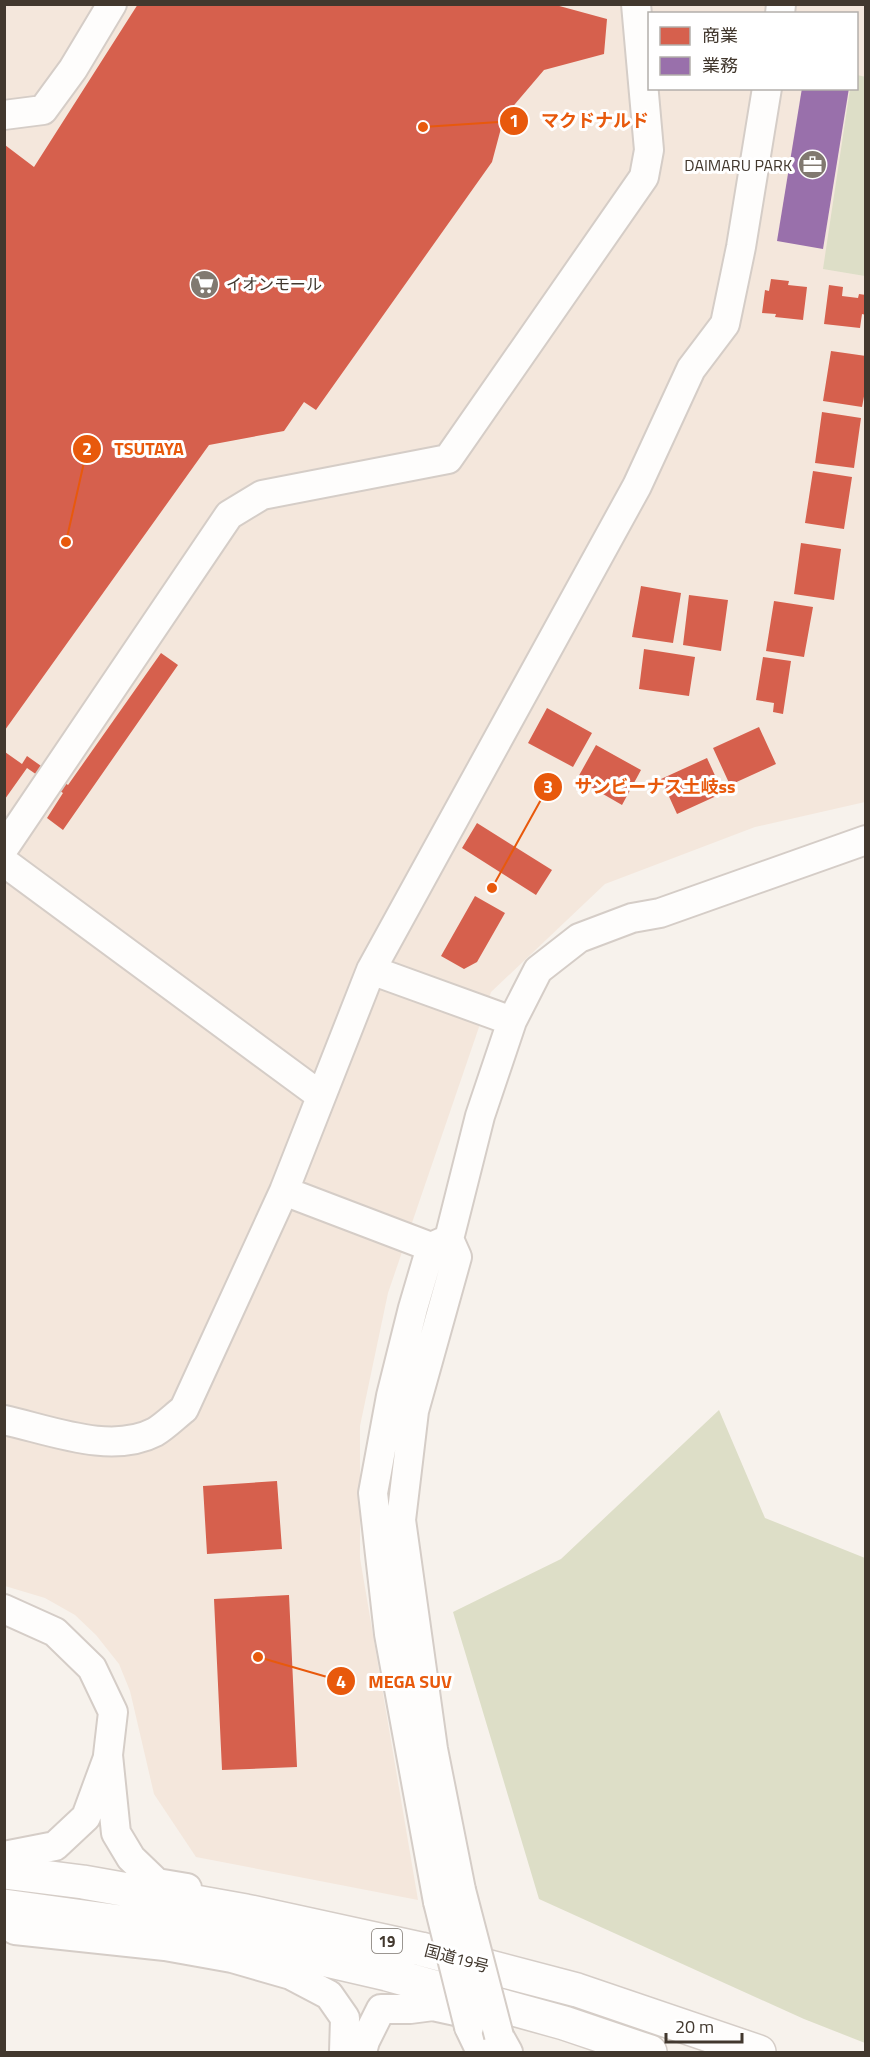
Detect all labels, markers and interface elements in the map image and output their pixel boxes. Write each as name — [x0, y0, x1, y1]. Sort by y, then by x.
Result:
legend — [648, 12, 858, 90]
text: 商業 — [702, 22, 738, 49]
text: 業務 — [702, 52, 738, 79]
callout: マクドナルド — [499, 103, 661, 139]
text: 1 — [509, 107, 519, 134]
text: マクドナルド — [541, 107, 649, 134]
office icon: DAIMARU PARK — [797, 149, 829, 181]
place label: DAIMARU PARK — [684, 153, 792, 177]
supermarket icon: イオンモール — [189, 268, 221, 300]
place label: イオンモール — [226, 272, 322, 296]
callout: TSUTAYA — [72, 431, 196, 467]
text: 2 — [82, 435, 92, 462]
text: TSUTAYA — [114, 435, 184, 462]
callout: サンビーナス土岐ss — [533, 769, 748, 805]
text: 3 — [543, 773, 553, 800]
text: サンビーナス土岐ss — [575, 773, 736, 800]
callout: MEGA SUV — [326, 1663, 464, 1699]
text: 4 — [336, 1668, 346, 1695]
text: MEGA SUV — [368, 1668, 452, 1695]
road number: 19 — [372, 1929, 402, 1953]
street label: 国道19号 — [422, 1938, 492, 1978]
scale bar — [666, 2006, 742, 2044]
text: 20 m — [675, 2013, 714, 2040]

